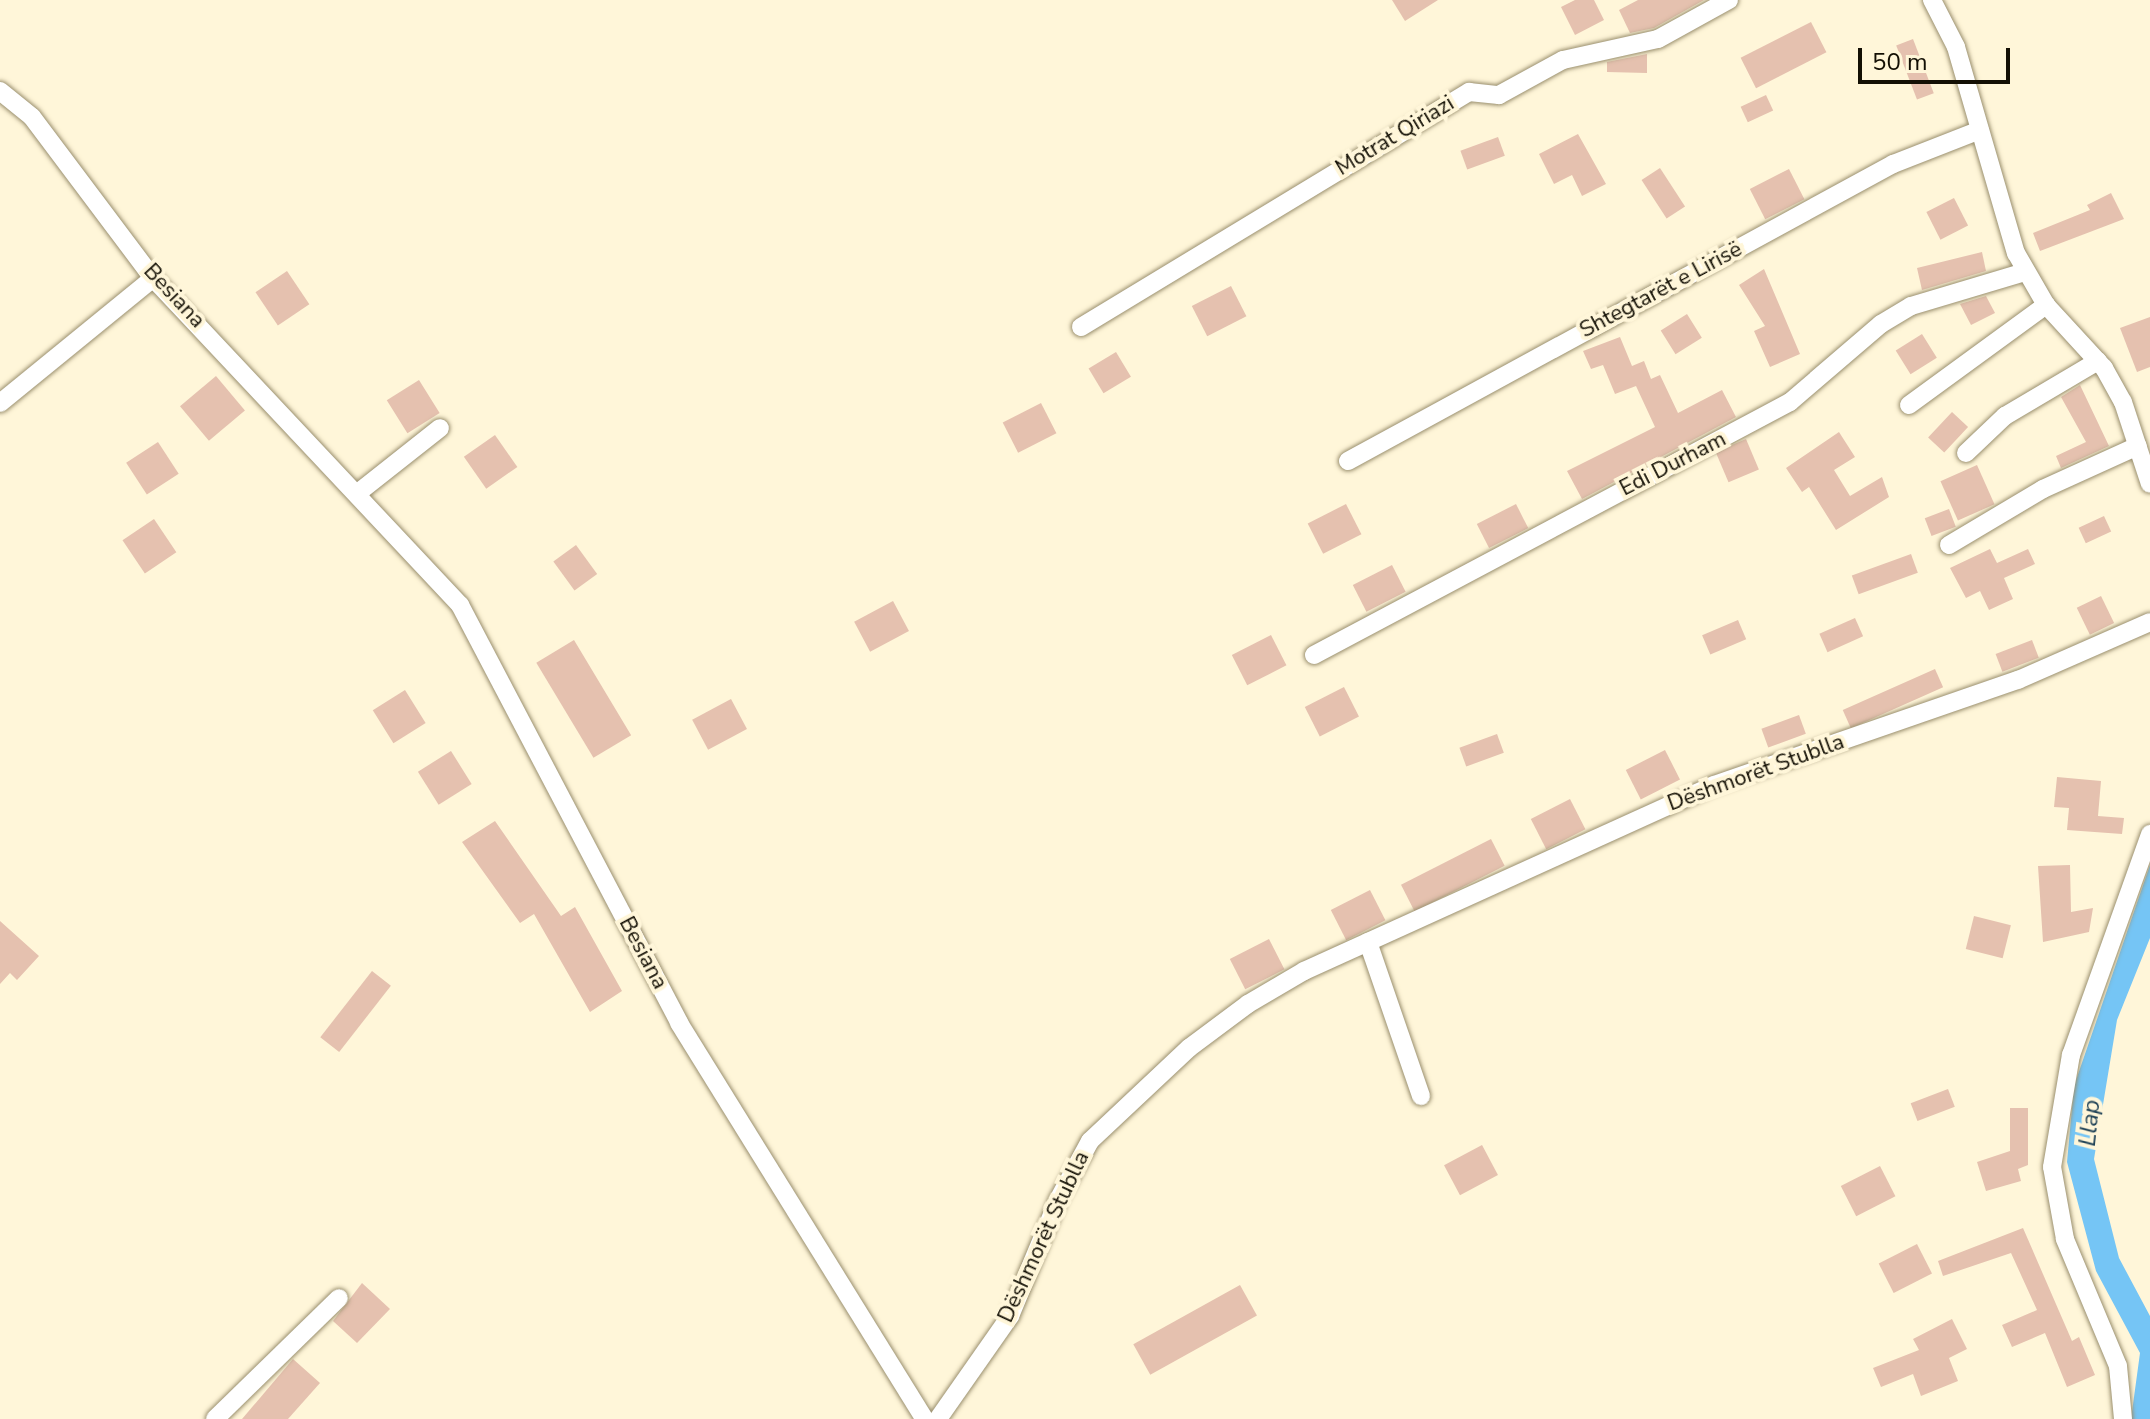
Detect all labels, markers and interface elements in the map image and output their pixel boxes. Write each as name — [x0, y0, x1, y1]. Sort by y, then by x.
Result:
scale bar — [1862, 32, 2014, 82]
text: 50 m — [1872, 46, 1928, 78]
street label: Motrat Qiriazi — [1331, 90, 1459, 182]
street label: Shtegtarët e Lirisë — [1575, 236, 1747, 344]
street label: Besiana — [138, 258, 210, 334]
street label: Edi Durham — [1615, 426, 1731, 502]
street label: Dëshmorët Stublla — [1664, 729, 1848, 817]
street label: Besiana — [613, 912, 673, 994]
water label: Llap — [2073, 1098, 2107, 1148]
street label: Dëshmorët Stublla — [993, 1147, 1095, 1327]

